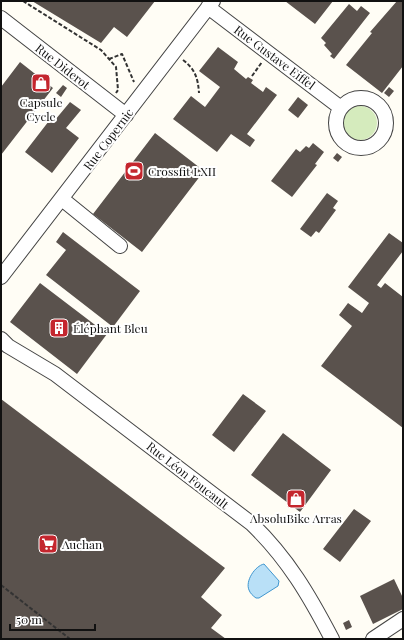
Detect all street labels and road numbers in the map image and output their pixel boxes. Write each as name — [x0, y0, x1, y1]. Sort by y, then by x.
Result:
street label: Rue Gustave Eiffel — [231, 21, 319, 93]
street label: Rue Diderot — [32, 40, 94, 93]
street label: Rue Copernic — [79, 105, 137, 173]
street label: Rue Léon Foucault — [144, 438, 233, 513]

